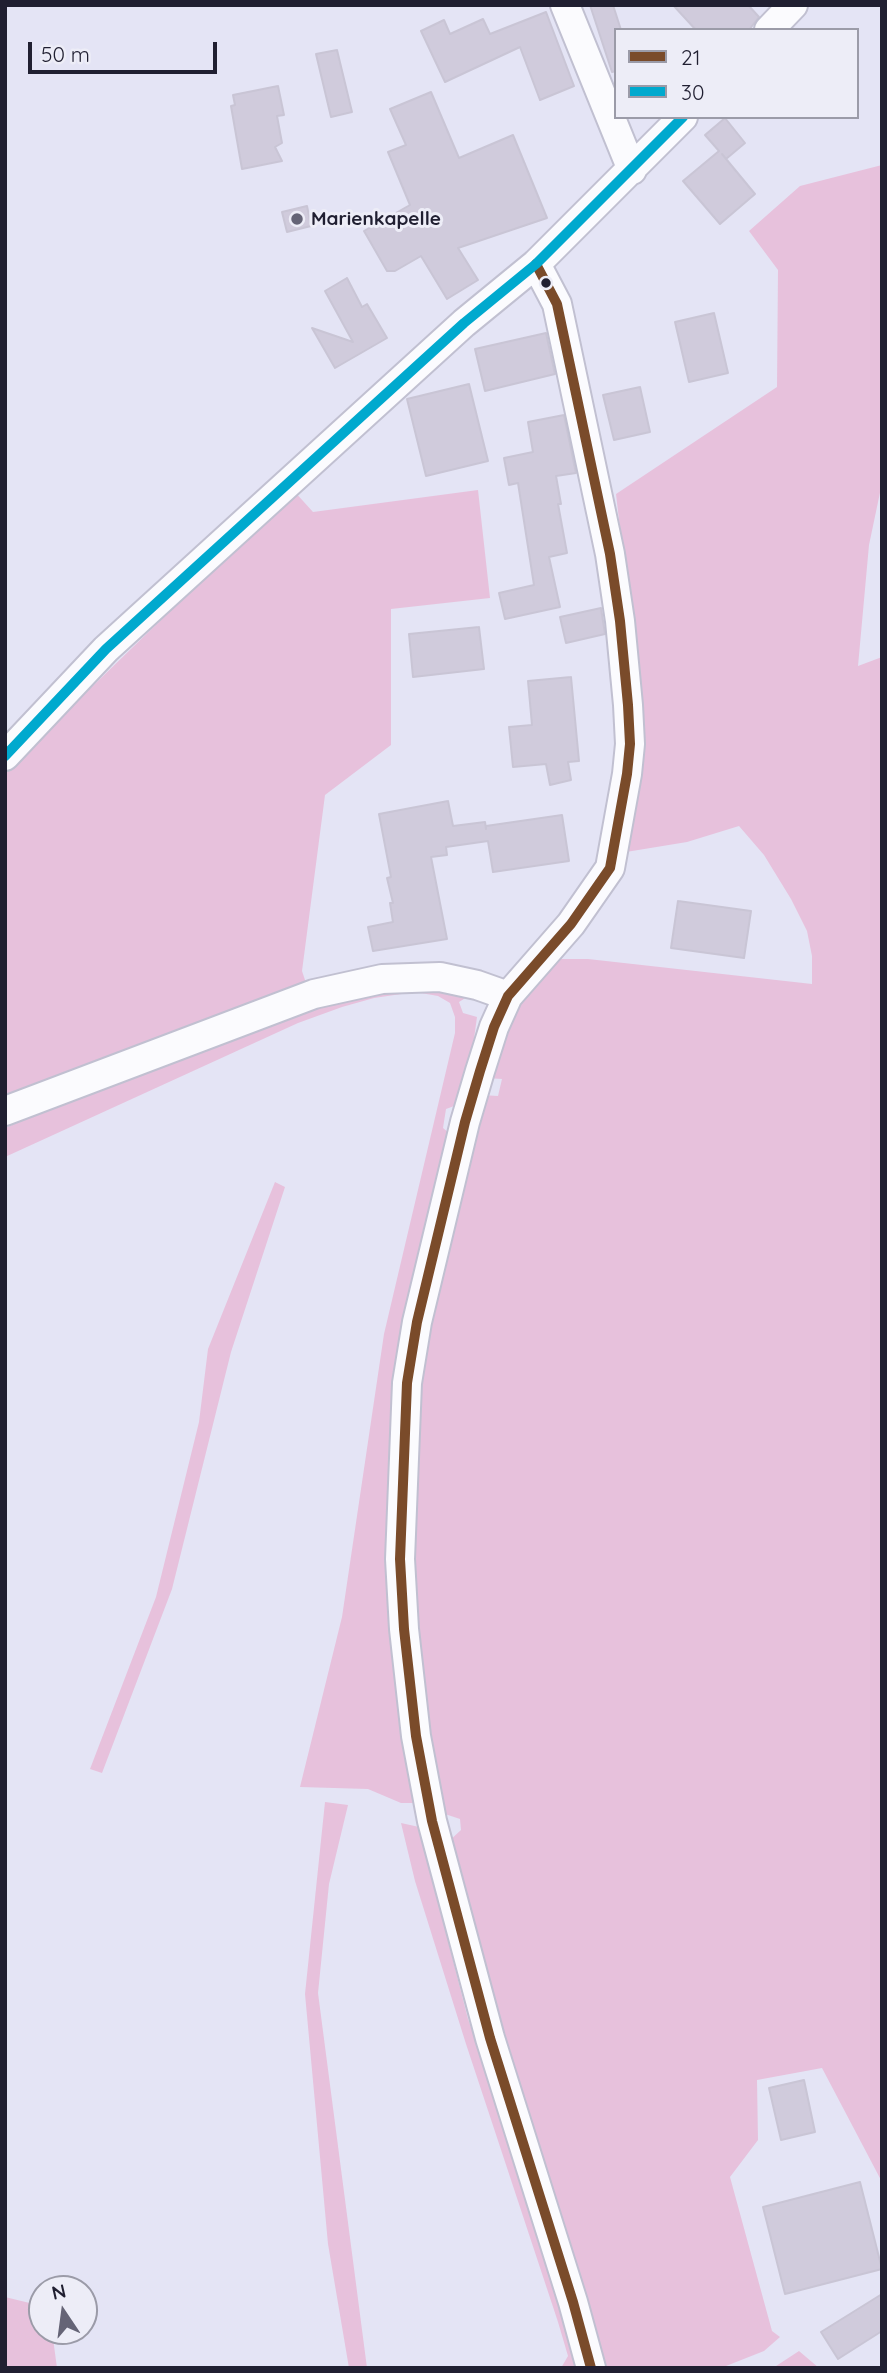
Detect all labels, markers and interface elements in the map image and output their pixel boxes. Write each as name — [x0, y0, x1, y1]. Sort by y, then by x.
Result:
scale bar — [32, 28, 220, 72]
legend — [614, 28, 859, 119]
text: 50 m — [41, 41, 90, 67]
text: 21 — [681, 44, 700, 70]
text: 30 — [681, 79, 705, 105]
place label: Marienkapelle — [311, 208, 441, 230]
marker: Marienkapelle — [289, 211, 305, 227]
unlabelled marker — [539, 276, 553, 290]
north arrow — [28, 2275, 98, 2345]
text: N — [49, 2278, 68, 2305]

